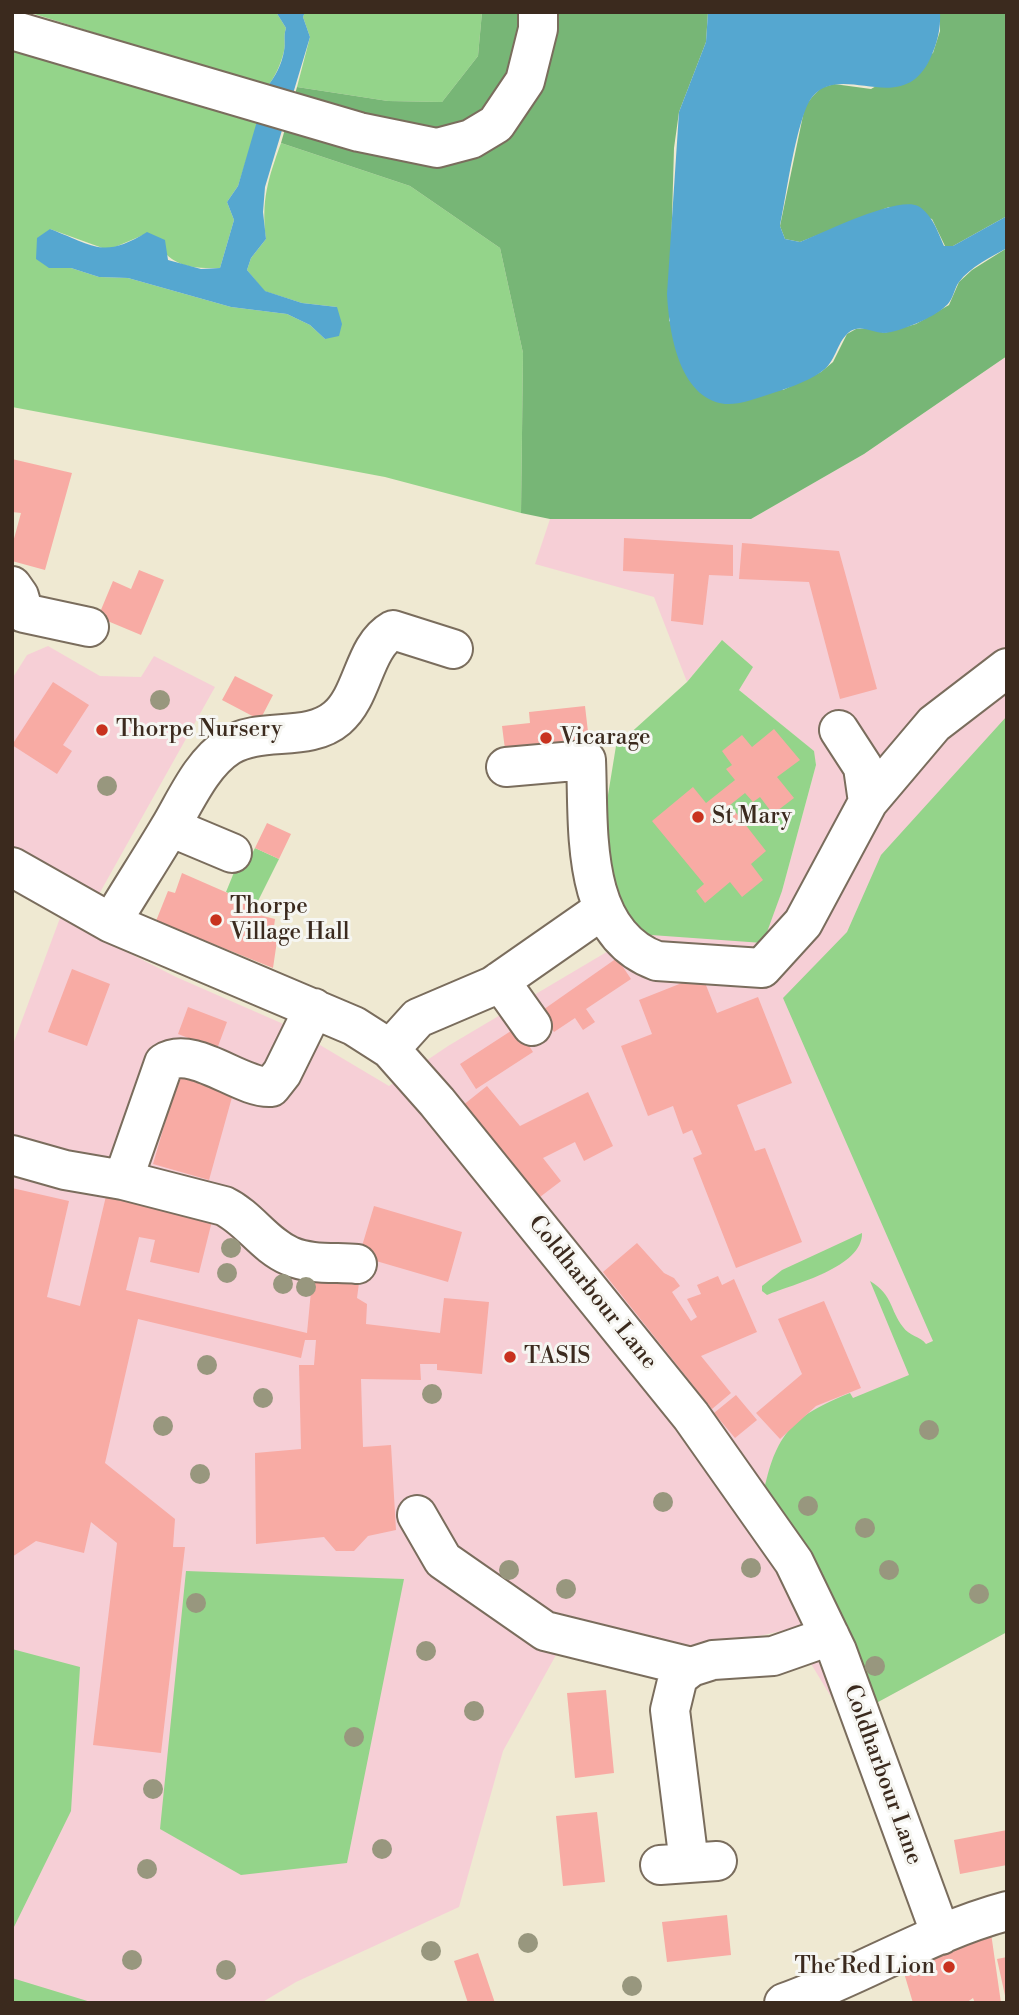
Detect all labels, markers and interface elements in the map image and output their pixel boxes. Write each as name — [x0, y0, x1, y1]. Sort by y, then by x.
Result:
place label: Thorpe Nursery — [116, 716, 282, 744]
marker: Thorpe Nursery — [94, 722, 110, 738]
place label: Vicarage — [560, 724, 651, 752]
marker: Vicarage — [538, 730, 554, 746]
place label: St Mary — [712, 803, 792, 831]
marker: St Mary — [690, 809, 706, 825]
place label: Thorpe Village Hall — [230, 893, 350, 947]
marker: Thorpe Village Hall — [208, 912, 224, 928]
street label: Coldharbour Lane — [522, 1211, 662, 1375]
place label: TASIS — [524, 1343, 591, 1371]
marker: TASIS — [502, 1349, 518, 1365]
street label: Coldharbour Lane — [837, 1681, 927, 1869]
place label: The Red Lion — [795, 1953, 935, 1981]
marker: The Red Lion — [941, 1959, 957, 1975]

